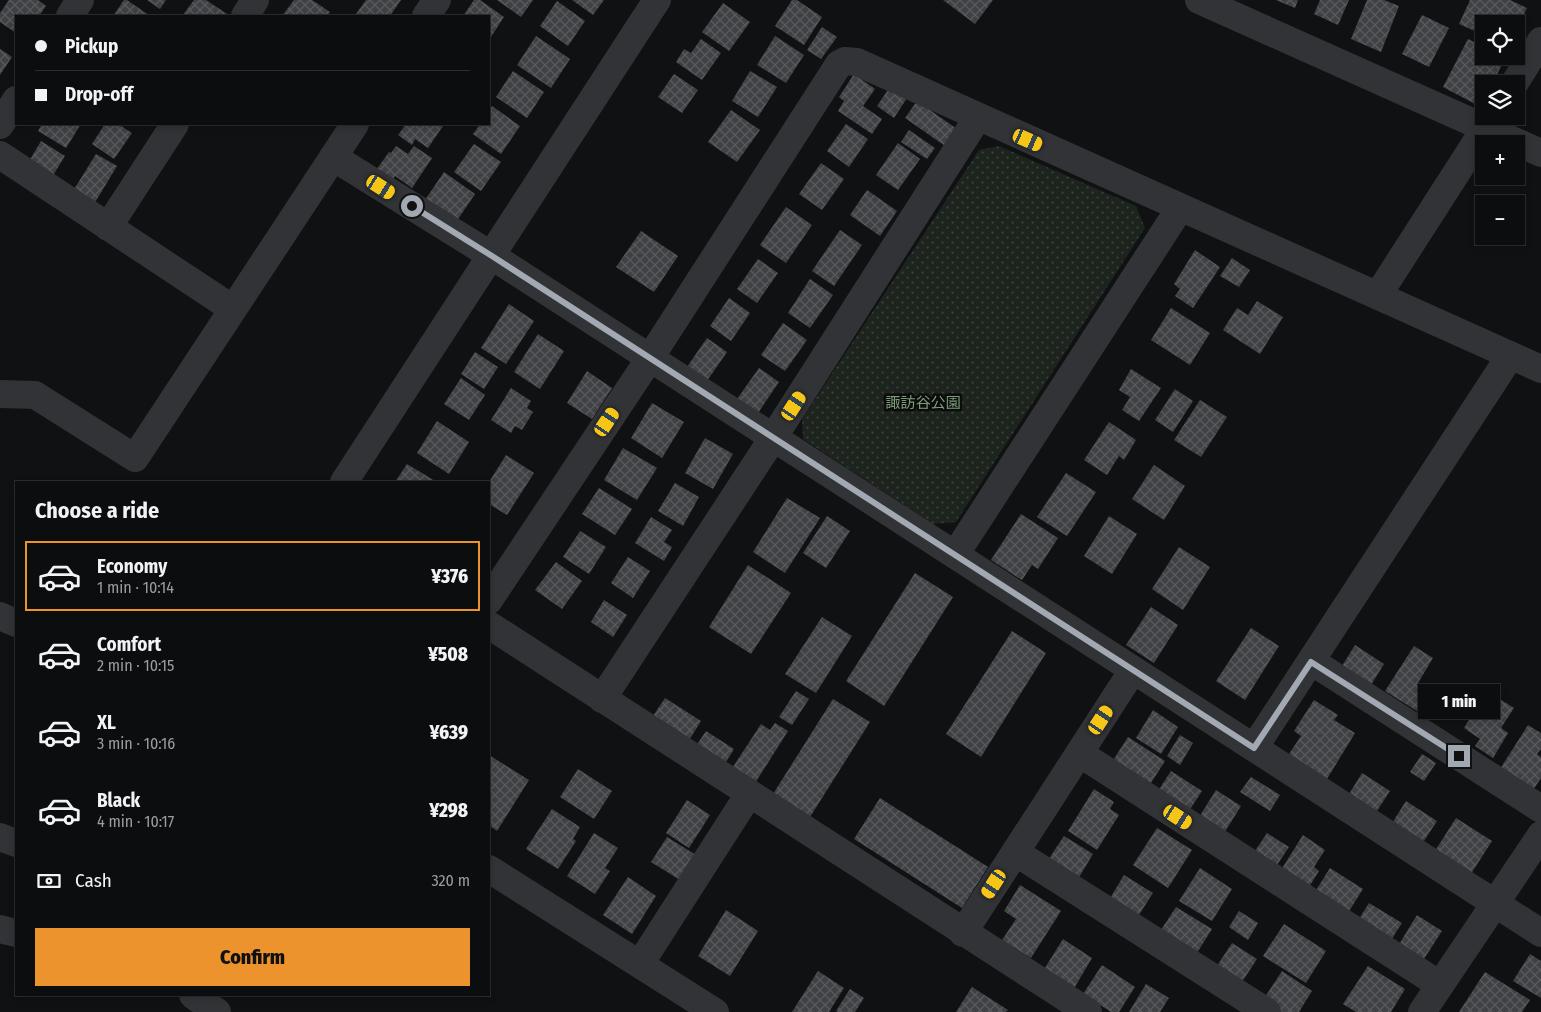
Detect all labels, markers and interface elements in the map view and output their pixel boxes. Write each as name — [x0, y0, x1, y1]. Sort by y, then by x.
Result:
map controls — [1475, 15, 1525, 245]
button: locate — [1475, 15, 1525, 65]
text: Pickup — [65, 35, 118, 58]
button: layers — [1475, 75, 1525, 125]
text: Drop-off — [65, 83, 133, 106]
car — [1011, 127, 1044, 153]
button: + — [1475, 135, 1525, 185]
car — [364, 173, 397, 201]
route start — [401, 195, 423, 217]
button: − — [1475, 195, 1525, 245]
car — [779, 389, 808, 423]
park label: 諏訪谷公園 — [885, 394, 961, 412]
car — [592, 405, 621, 439]
text: Choose a ride — [35, 497, 159, 524]
icon: car — [37, 554, 82, 599]
text: Economy — [97, 555, 167, 578]
text: ¥376 — [431, 565, 468, 588]
text: 1 min · 10:14 — [97, 578, 174, 597]
icon: car — [37, 632, 82, 677]
text: Comfort — [97, 633, 161, 656]
text: ¥508 — [428, 643, 468, 666]
text: 2 min · 10:15 — [97, 656, 174, 675]
callout: 1 min — [1418, 684, 1500, 718]
text: 1 min — [1442, 692, 1476, 711]
car — [1086, 703, 1115, 737]
icon: car — [37, 710, 82, 755]
text: XL — [97, 711, 116, 734]
text: ¥639 — [430, 721, 468, 744]
text: 3 min · 10:16 — [97, 734, 175, 753]
route end — [1448, 745, 1470, 767]
icon: car — [37, 788, 82, 833]
text: Black — [97, 789, 140, 812]
text: ¥298 — [429, 799, 468, 822]
car — [1161, 803, 1194, 831]
text: 4 min · 10:17 — [97, 812, 174, 831]
icon: cash — [35, 867, 63, 895]
car — [979, 867, 1008, 901]
text: Cash — [75, 869, 112, 892]
text: 320 m — [431, 871, 470, 890]
button: Confirm — [35, 928, 470, 986]

